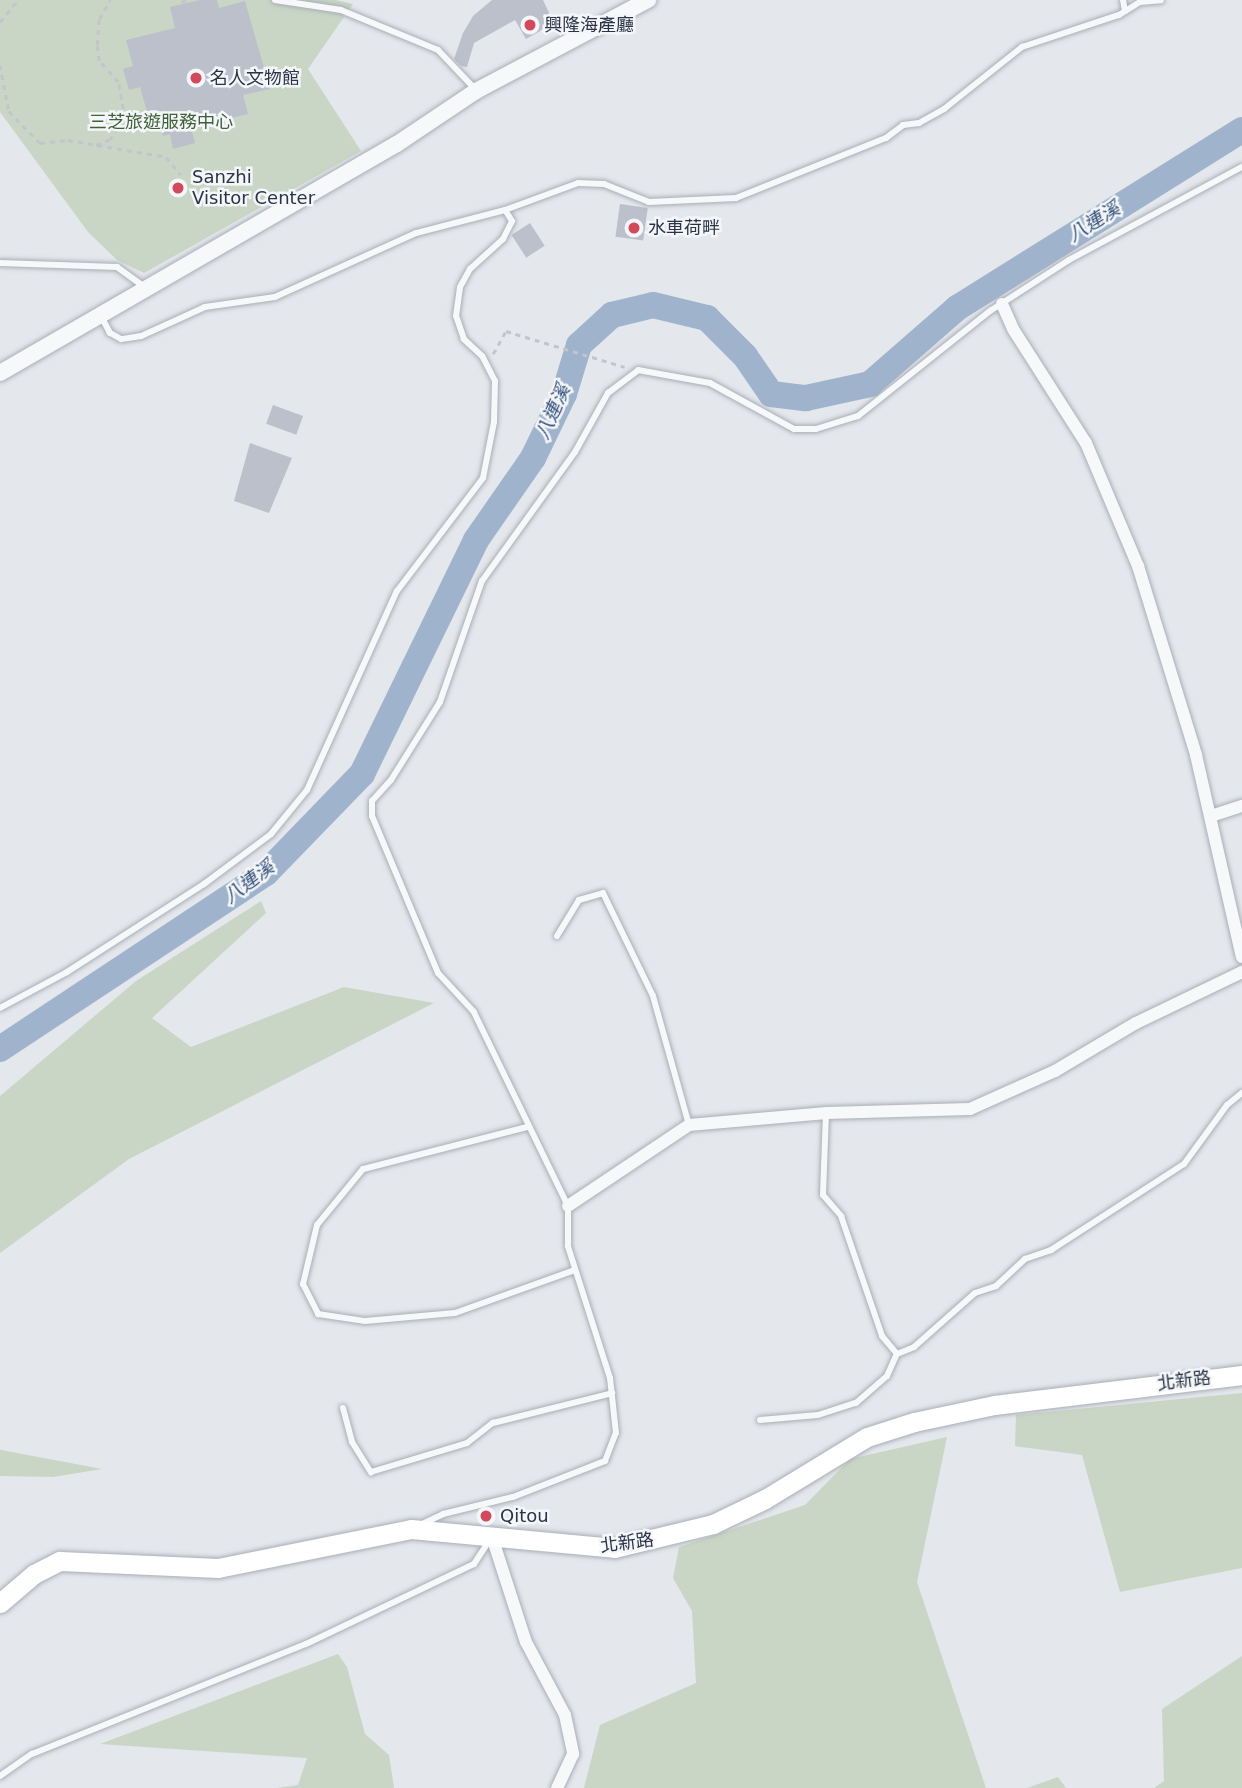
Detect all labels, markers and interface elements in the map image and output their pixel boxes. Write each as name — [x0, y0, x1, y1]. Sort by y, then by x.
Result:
place label: 興隆海產廳 — [544, 14, 634, 36]
marker: 興隆海產廳 — [522, 17, 538, 33]
place label: 名人文物館 — [210, 67, 300, 89]
marker: 名人文物館 — [188, 70, 204, 86]
park label: 三芝旅遊服務中心 — [89, 111, 233, 133]
place label: Sanzhi Visitor Center — [192, 167, 315, 210]
marker: Sanzhi Visitor Center — [170, 180, 186, 196]
water label: 八連溪 — [1064, 197, 1124, 247]
place label: 水車荷畔 — [648, 217, 720, 239]
marker: 水車荷畔 — [626, 220, 642, 236]
water label: 八連溪 — [531, 381, 575, 443]
water label: 八連溪 — [219, 856, 279, 908]
street label: 北新路 — [1156, 1367, 1212, 1395]
place label: Qitou — [500, 1505, 549, 1527]
marker: Qitou — [478, 1508, 494, 1524]
street label: 北新路 — [599, 1529, 655, 1557]

